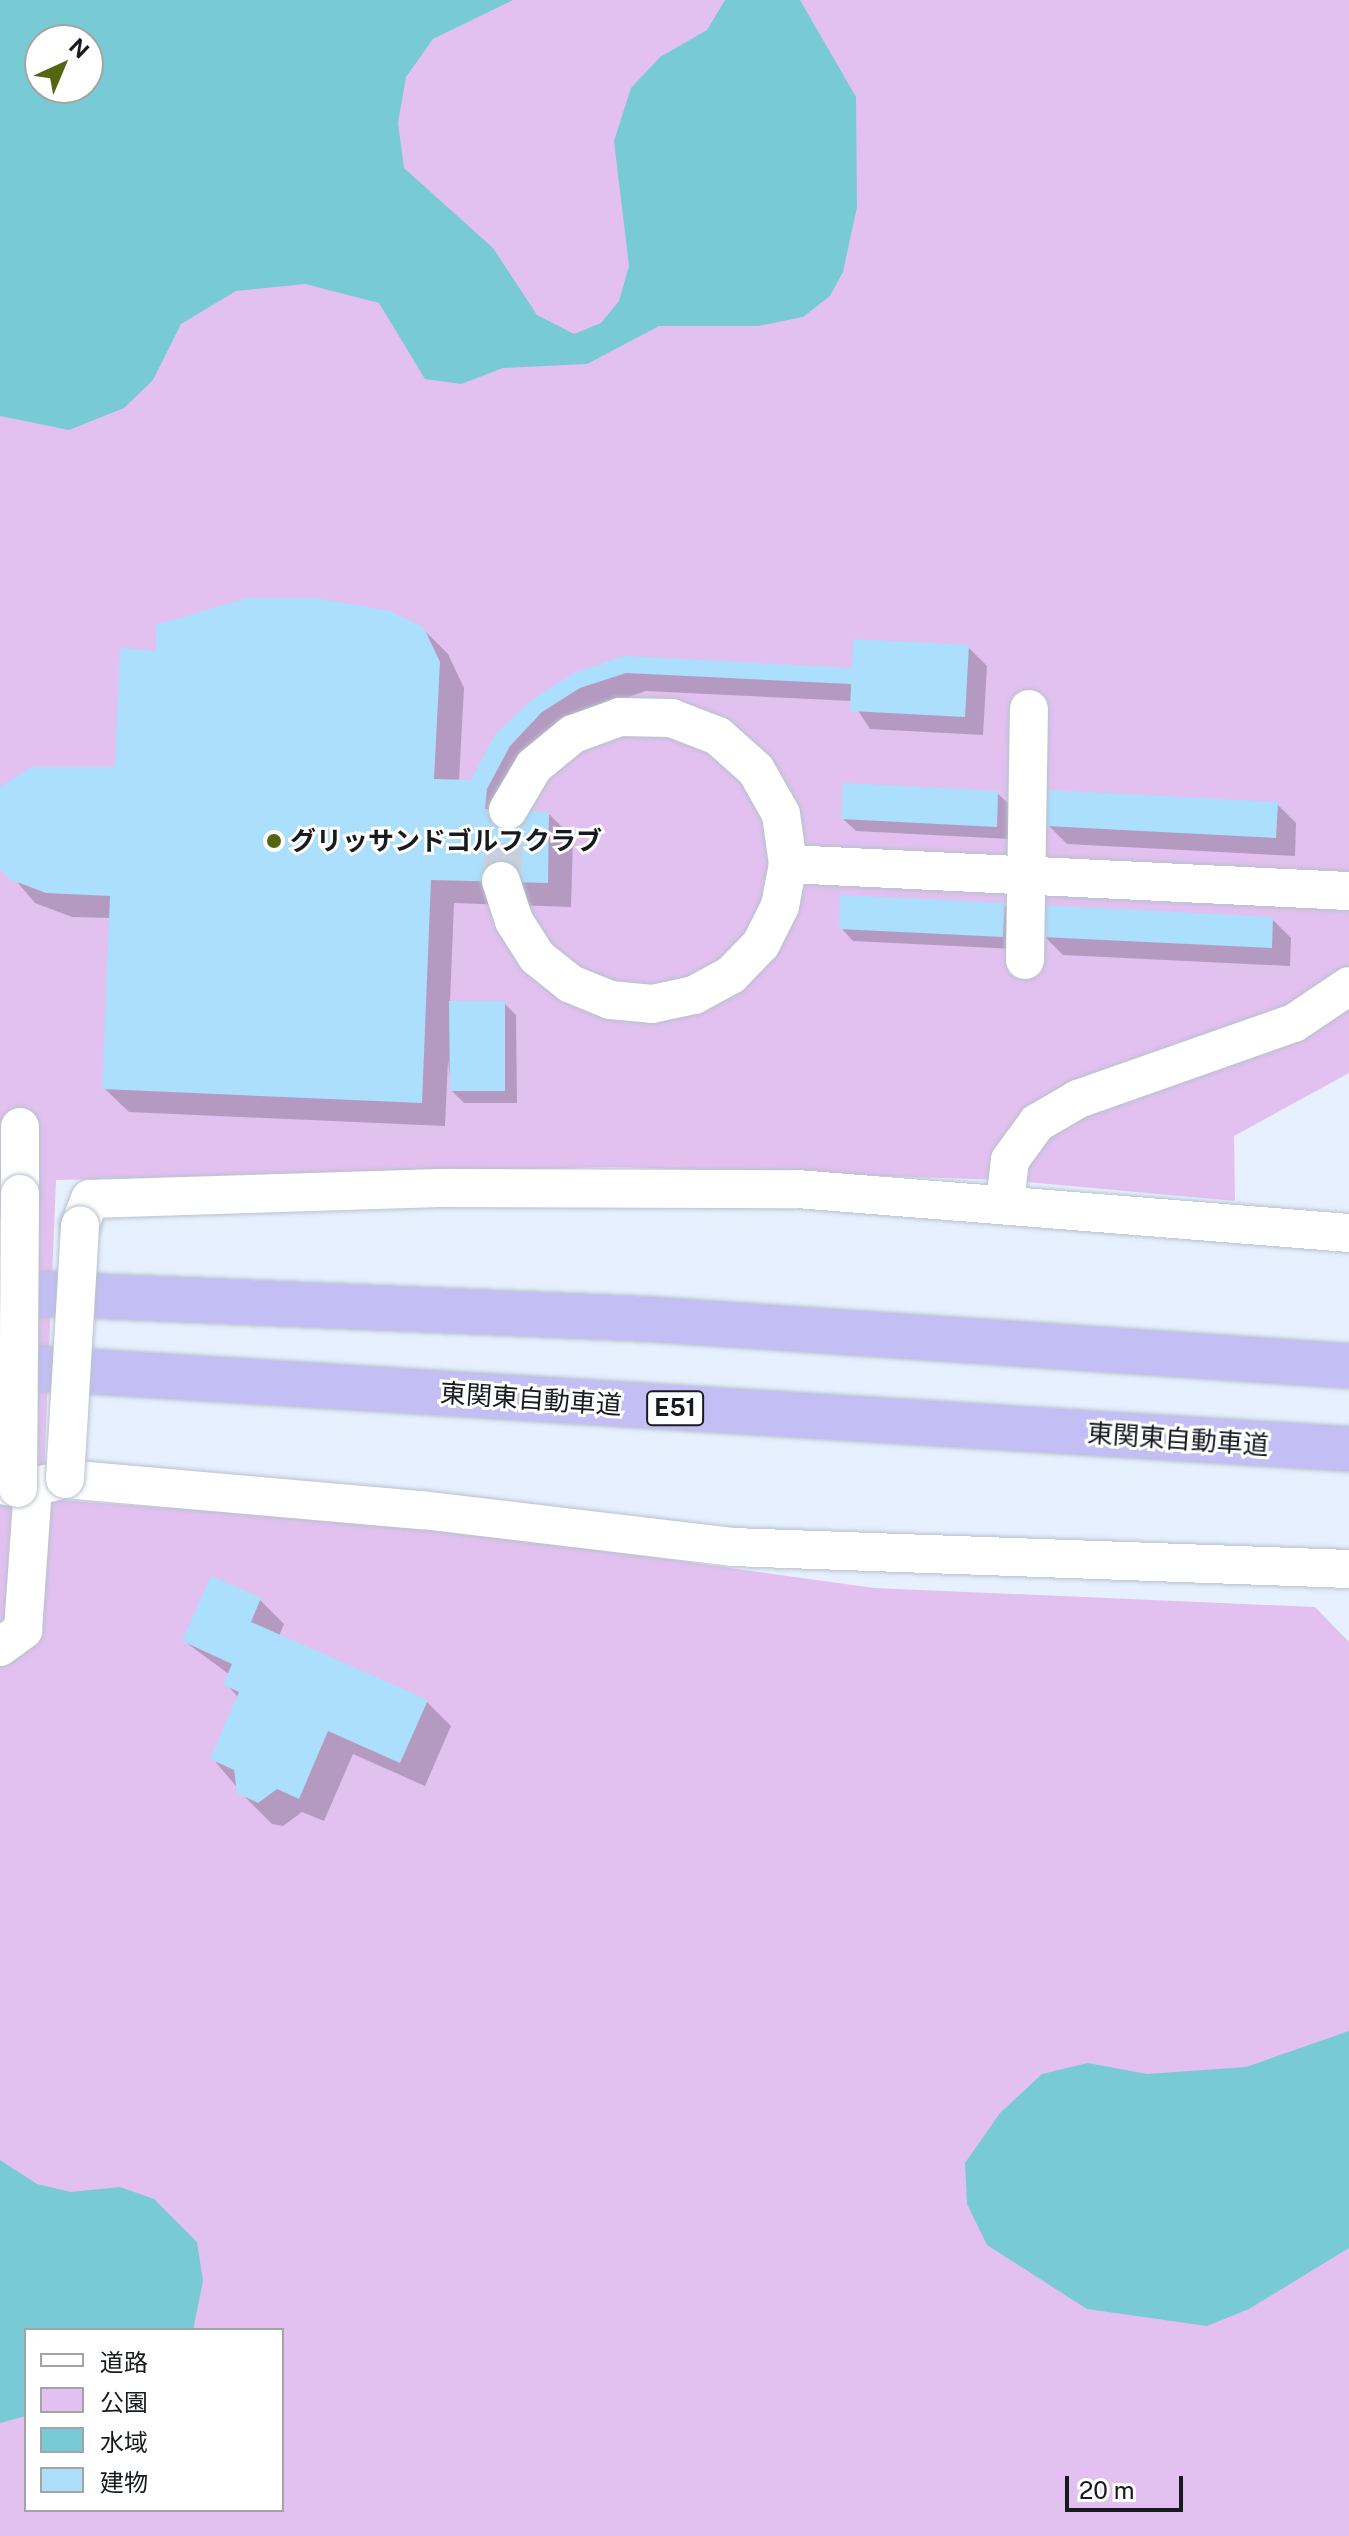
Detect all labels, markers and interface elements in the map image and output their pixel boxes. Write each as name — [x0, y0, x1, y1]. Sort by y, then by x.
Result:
north arrow — [24, 24, 104, 104]
text: N — [64, 33, 95, 64]
place label: グリッサンドゴルフクラブ — [290, 825, 602, 857]
marker: グリッサンドゴルフクラブ — [265, 832, 283, 850]
street label: 東関東自動車道 — [439, 1377, 623, 1421]
road number: E51 — [645, 1388, 705, 1428]
street label: 東関東自動車道 — [1086, 1417, 1270, 1461]
legend — [24, 2328, 284, 2512]
text: 道路 — [100, 2348, 148, 2376]
text: 公園 — [100, 2388, 148, 2416]
text: 水域 — [100, 2428, 148, 2456]
scale bar — [1069, 2460, 1187, 2510]
text: 建物 — [100, 2468, 148, 2496]
text: 20 m — [1079, 2476, 1135, 2504]

